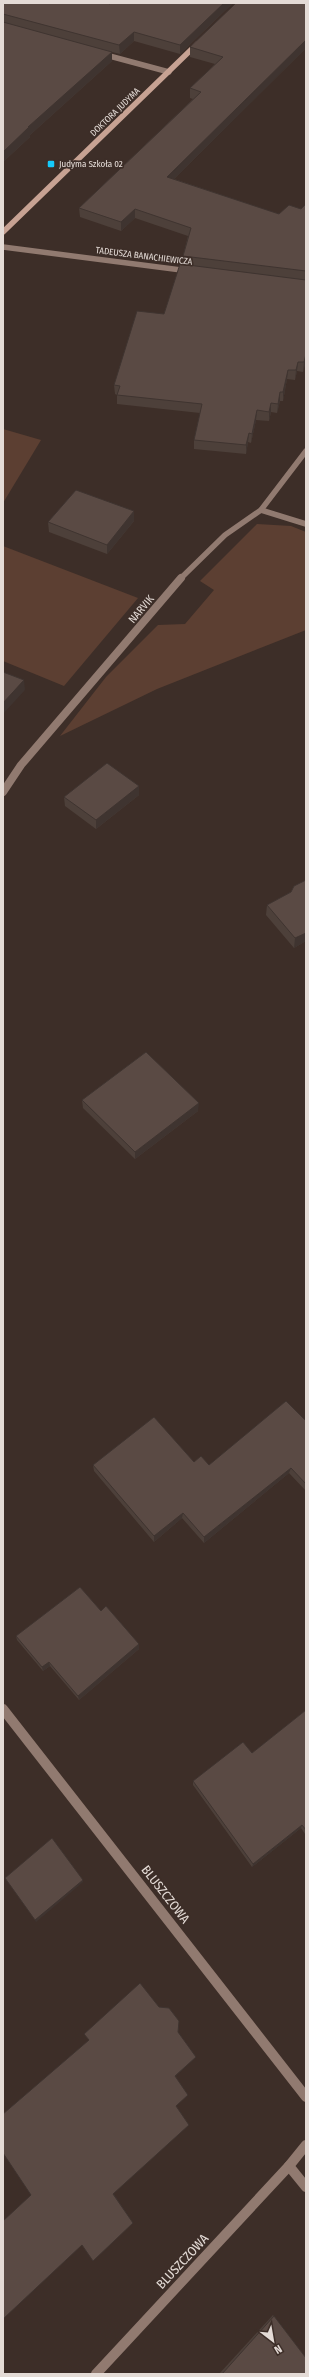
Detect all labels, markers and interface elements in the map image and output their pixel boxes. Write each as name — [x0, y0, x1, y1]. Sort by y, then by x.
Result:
street label: DOKTORA JUDYMA — [88, 86, 142, 138]
marker: Judyma Szkoła 02 — [46, 159, 56, 169]
place label: Judyma Szkoła 02 — [59, 159, 123, 169]
street label: TADEUSZA BANACHIEWICZA — [95, 245, 193, 267]
street label: NARVIK — [126, 592, 157, 626]
street label: BLUSZCZOWA — [138, 1862, 193, 1926]
street label: BLUSZCZOWA — [153, 2231, 212, 2292]
north arrow — [253, 2321, 293, 2361]
text: N — [272, 2342, 284, 2356]

